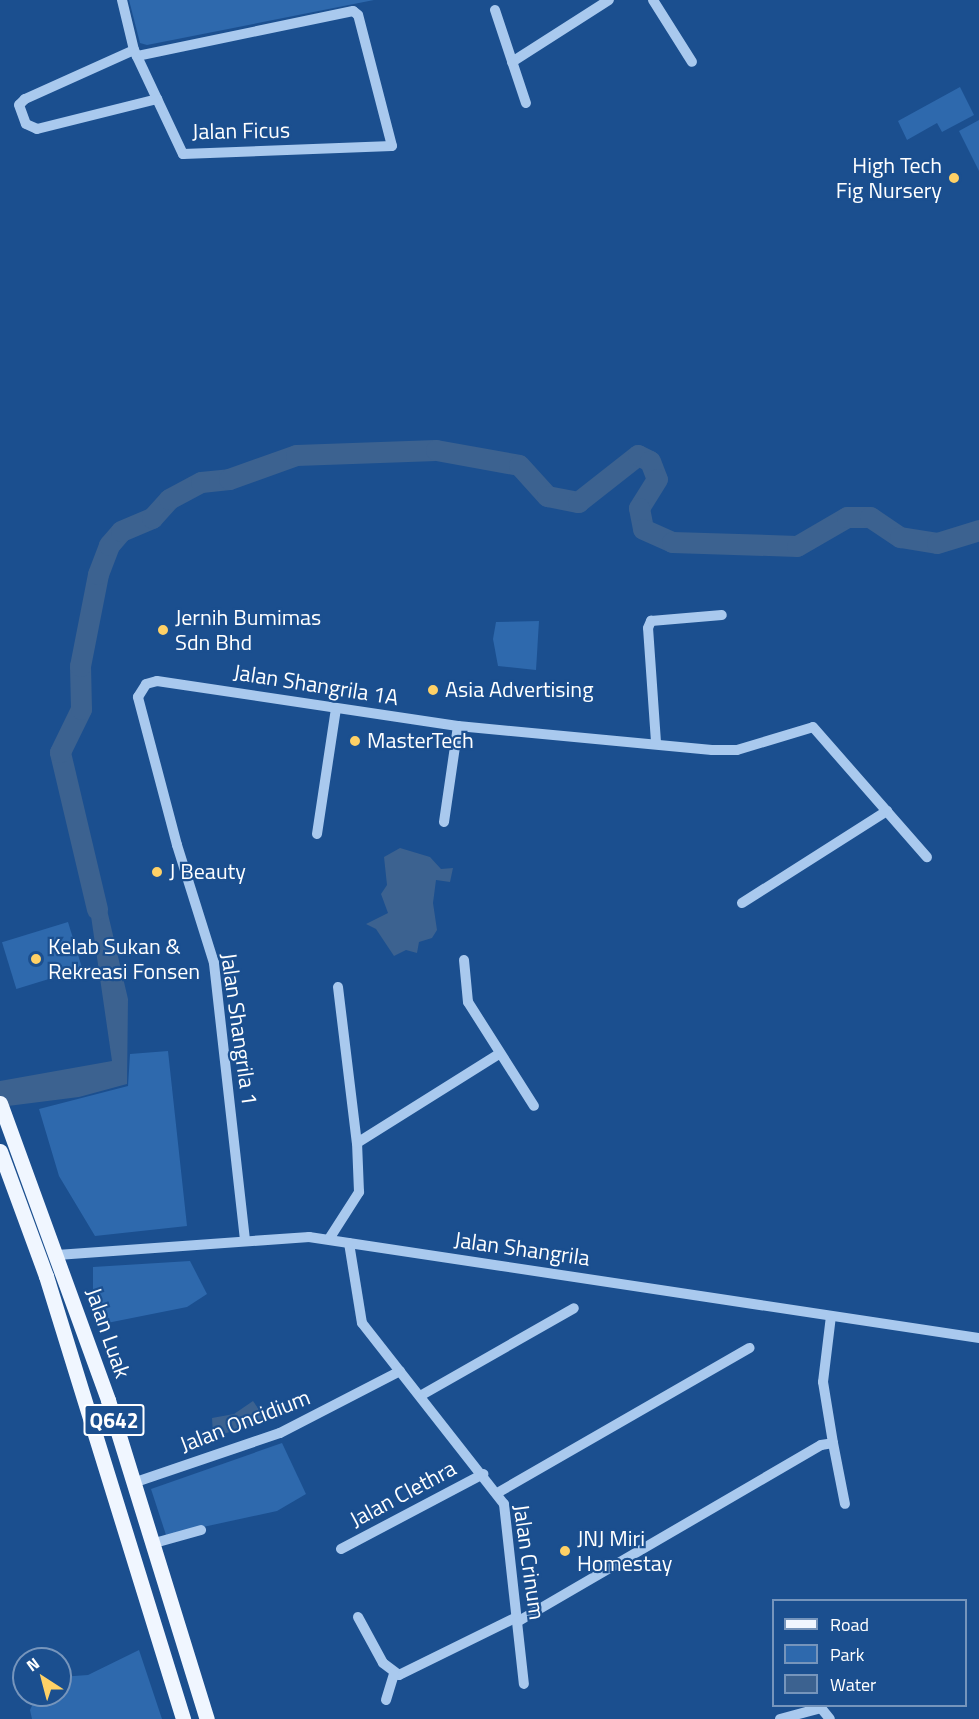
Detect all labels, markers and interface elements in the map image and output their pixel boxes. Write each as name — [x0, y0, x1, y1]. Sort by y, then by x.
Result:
street label: Jalan Ficus — [192, 117, 290, 145]
place label: High Tech Fig Nursery — [836, 152, 942, 204]
marker: High Tech Fig Nursery — [947, 171, 961, 185]
place label: Jernih Bumimas Sdn Bhd — [175, 604, 321, 656]
marker: Jernih Bumimas Sdn Bhd — [156, 623, 170, 637]
street label: Jalan Shangrila 1A — [232, 659, 400, 711]
place label: Asia Advertising — [445, 677, 593, 703]
marker: Asia Advertising — [426, 683, 440, 697]
place label: MasterTech — [367, 728, 474, 754]
marker: MasterTech — [348, 734, 362, 748]
place label: J Beauty — [169, 859, 246, 885]
marker: J Beauty — [150, 865, 164, 879]
place label: Kelab Sukan & Rekreasi Fonsen — [48, 933, 200, 984]
street label: Jalan Shangrila 1 — [215, 951, 263, 1107]
marker: Kelab Sukan & Rekreasi Fonsen — [29, 952, 43, 966]
street label: Jalan Shangrila — [453, 1226, 591, 1272]
street label: Jalan Luak — [80, 1284, 136, 1382]
street label: Jalan Oncidium — [176, 1384, 314, 1458]
road number: Q642 — [82, 1402, 146, 1438]
street label: Jalan Clethra — [345, 1455, 461, 1533]
street label: Jalan Crinum — [508, 1503, 550, 1621]
place label: JNJ Miri Homestay — [577, 1525, 672, 1576]
marker: JNJ Miri Homestay — [558, 1544, 572, 1558]
legend — [772, 1599, 967, 1707]
text: Road — [830, 1611, 869, 1638]
text: Park — [830, 1641, 864, 1668]
north arrow — [12, 1647, 72, 1707]
text: N — [21, 1651, 44, 1677]
text: Water — [830, 1671, 876, 1698]

